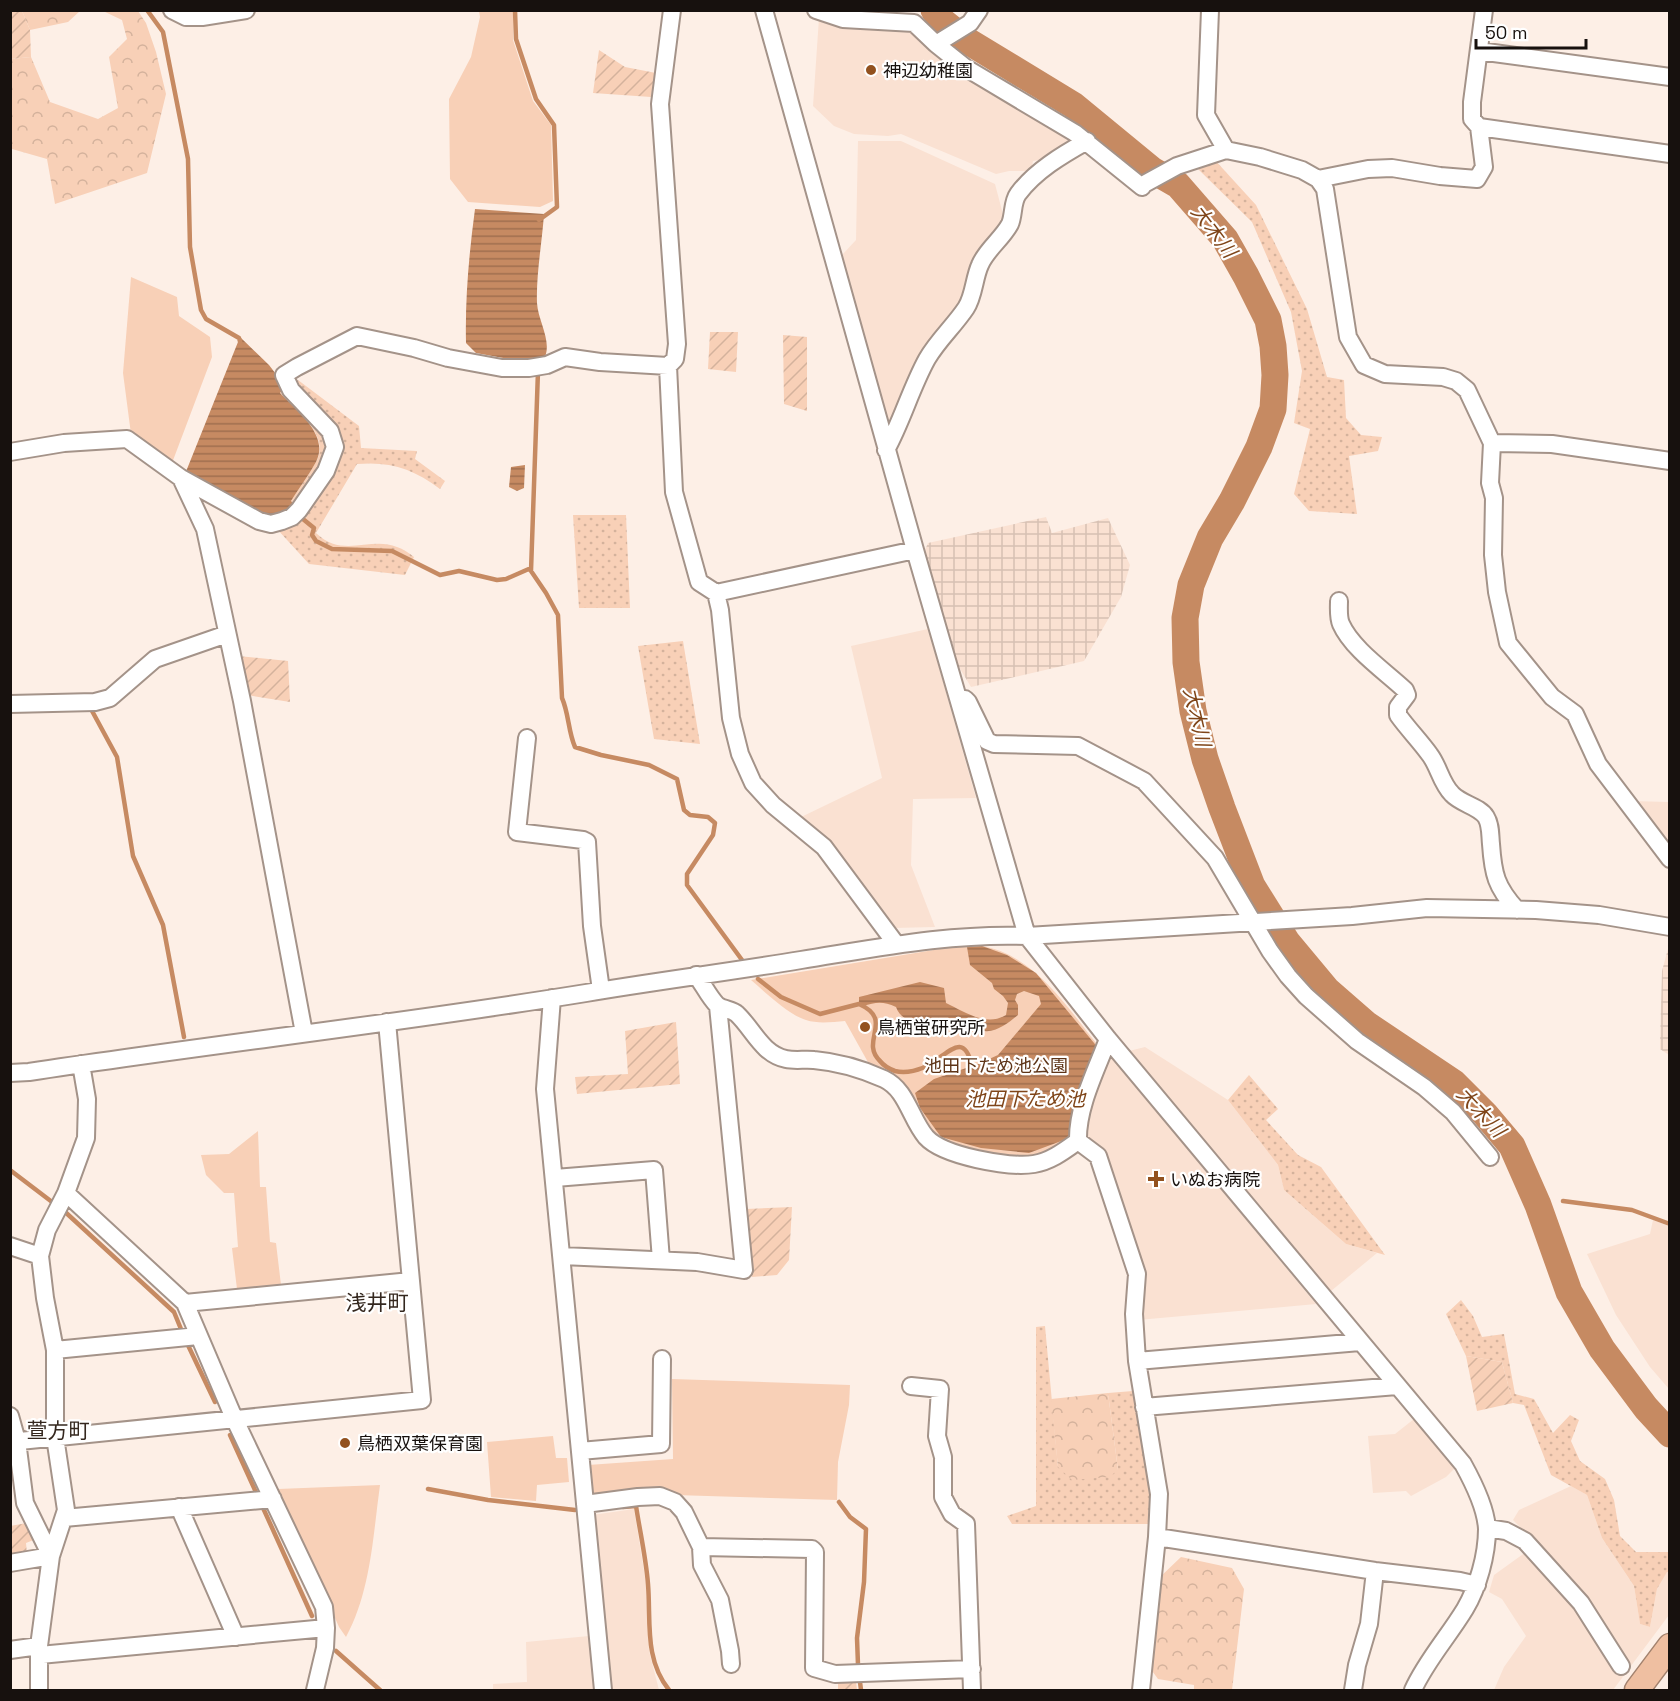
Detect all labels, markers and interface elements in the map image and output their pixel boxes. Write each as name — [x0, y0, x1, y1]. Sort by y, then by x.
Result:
scale bar — [1476, 12, 1586, 50]
text: 50 m — [1485, 21, 1527, 44]
place label: 神辺幼稚園 — [883, 59, 973, 82]
marker: 神辺幼稚園 — [864, 63, 878, 77]
water label: 大木川 — [1186, 199, 1244, 264]
water label: 大木川 — [1178, 685, 1217, 751]
place label: 鳥栖蛍研究所 — [877, 1016, 985, 1039]
marker: 鳥栖蛍研究所 — [858, 1020, 872, 1034]
park label: 池田下ため池公園 — [924, 1054, 1068, 1077]
water label: 大木川 — [1451, 1081, 1512, 1144]
water label: 池田下ため池 — [965, 1086, 1087, 1112]
place label: いぬお病院 — [1170, 1168, 1260, 1191]
marker: いぬお病院 — [1147, 1170, 1165, 1188]
district label: 浅井町 — [346, 1289, 409, 1316]
district label: 萱方町 — [27, 1417, 90, 1444]
place label: 鳥栖双葉保育園 — [357, 1432, 483, 1455]
marker: 鳥栖双葉保育園 — [338, 1436, 352, 1450]

